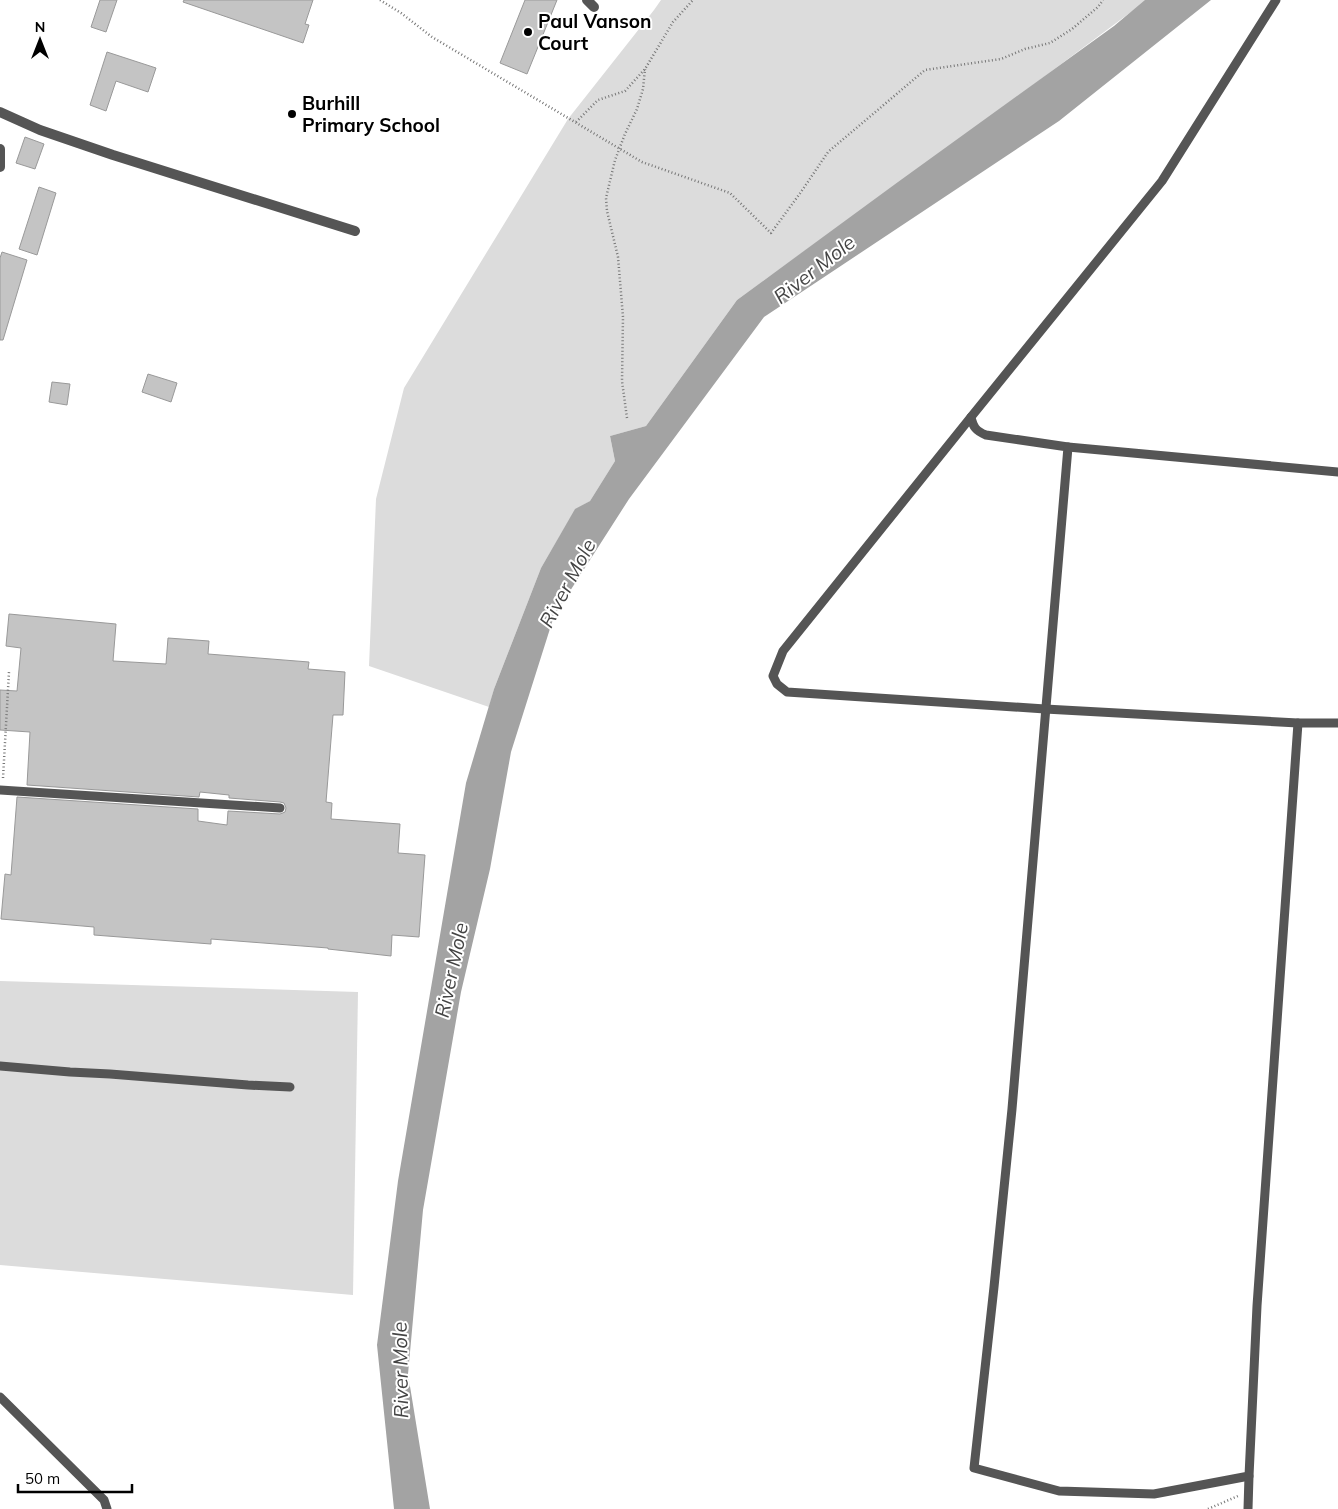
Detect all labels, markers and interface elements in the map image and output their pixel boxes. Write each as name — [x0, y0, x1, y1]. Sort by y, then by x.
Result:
place label: Paul Vanson Court — [538, 9, 652, 55]
north arrow — [15, 15, 65, 65]
text: N — [35, 18, 45, 36]
marker: Paul Vanson Court — [522, 26, 534, 38]
place label: Burhill Primary School — [302, 91, 440, 137]
marker: Burhill Primary School — [286, 108, 298, 120]
water label: River Mole — [768, 229, 860, 309]
water label: River Mole — [533, 534, 601, 632]
water label: River Mole — [429, 920, 473, 1020]
water label: River Mole — [387, 1321, 413, 1419]
scale bar — [18, 1462, 131, 1494]
text: 50 m — [25, 1469, 60, 1488]

